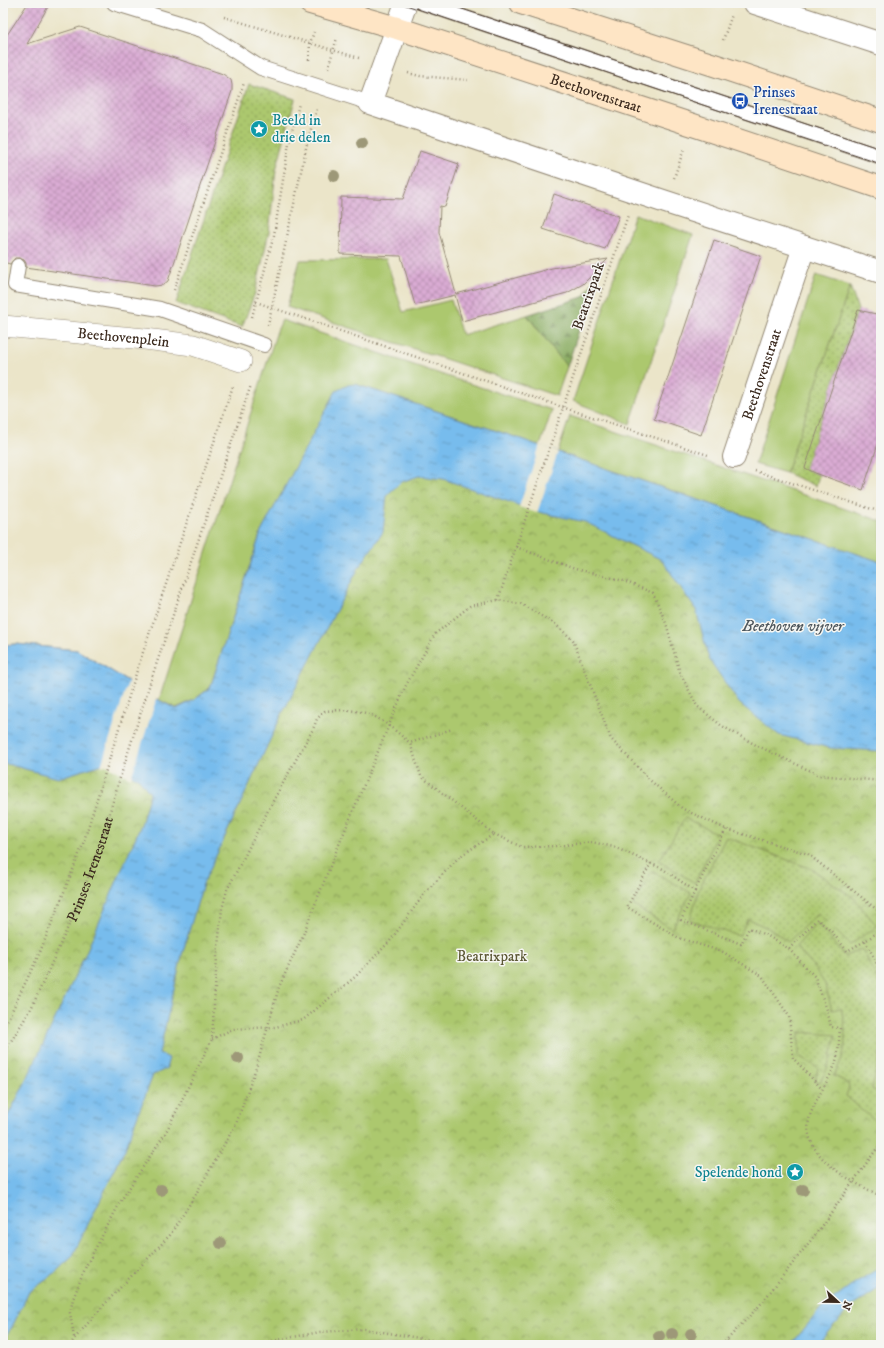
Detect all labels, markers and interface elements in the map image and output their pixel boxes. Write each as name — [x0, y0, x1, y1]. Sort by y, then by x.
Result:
street label: Beethovenstraat — [548, 70, 644, 118]
place label: Prinses Irenestraat — [753, 83, 818, 119]
bus stop icon: Prinses Irenestraat — [730, 91, 750, 111]
place label: Beeld in drie delen — [272, 111, 331, 147]
place icon: Beeld in drie delen — [249, 119, 269, 139]
street label: Beatrixpark — [568, 259, 609, 333]
street label: Beethovenplein — [77, 324, 171, 352]
street label: Beethovenstraat — [738, 326, 786, 423]
water label: Beethoven vijver — [741, 616, 845, 636]
street label: Prinses Irenestraat — [63, 814, 118, 925]
park label: Beatrixpark — [457, 947, 528, 966]
place icon: Spelende hond — [785, 1162, 805, 1182]
place label: Spelende hond — [695, 1163, 783, 1182]
north arrow — [818, 1282, 858, 1322]
text: N — [838, 1299, 855, 1312]

